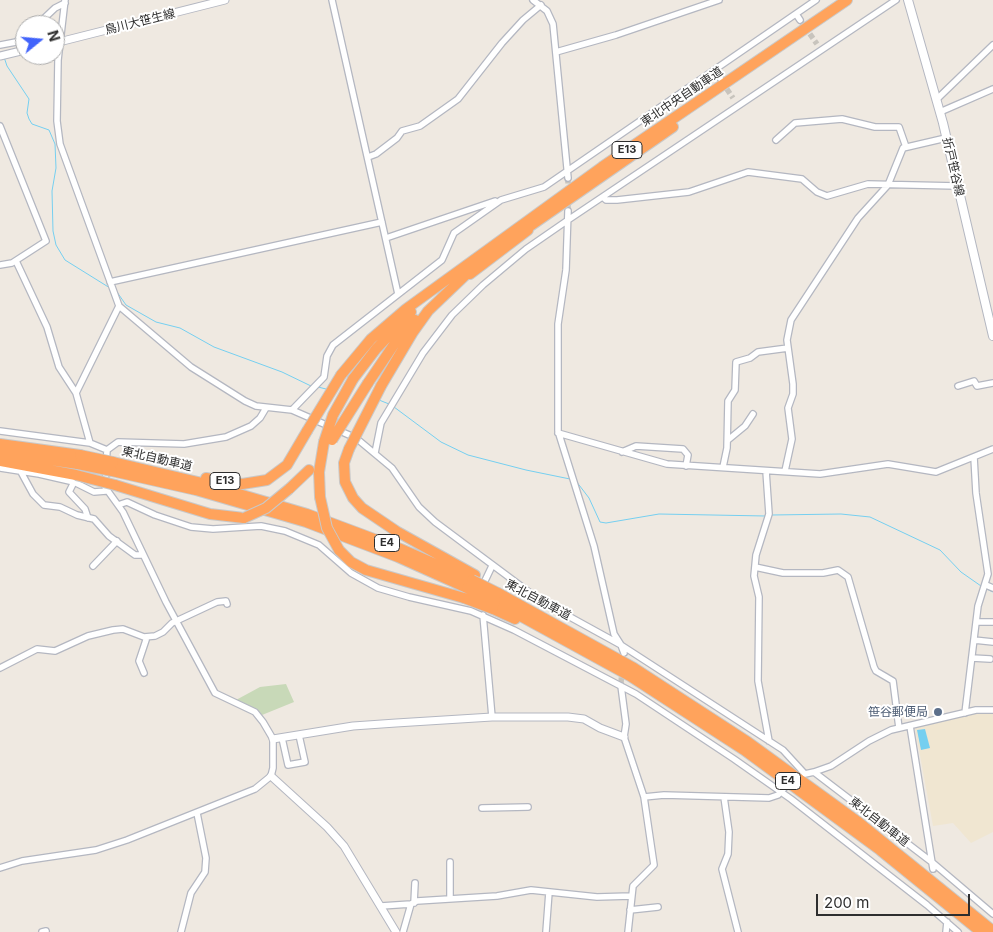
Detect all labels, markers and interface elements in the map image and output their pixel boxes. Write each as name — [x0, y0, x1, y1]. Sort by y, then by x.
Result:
street label: 鳥川大笹生線 — [103, 6, 177, 38]
north arrow — [15, 15, 65, 65]
text: N — [44, 28, 64, 43]
street label: 東北中央自動車道 — [638, 64, 726, 130]
street label: 折戸笹谷線 — [939, 136, 967, 198]
road number: E13 — [612, 142, 642, 158]
street label: 東北自動車道 — [120, 444, 194, 474]
road number: E13 — [210, 472, 240, 490]
road number: E4 — [374, 534, 400, 552]
street label: 東北自動車道 — [503, 577, 573, 623]
place label: 笹谷郵便局 — [868, 705, 928, 719]
marker: 笹谷郵便局 — [932, 706, 944, 718]
road number: E4 — [776, 772, 800, 789]
street label: 東北自動車道 — [846, 794, 912, 850]
scale bar — [818, 884, 972, 916]
text: 200 m — [824, 893, 869, 912]

